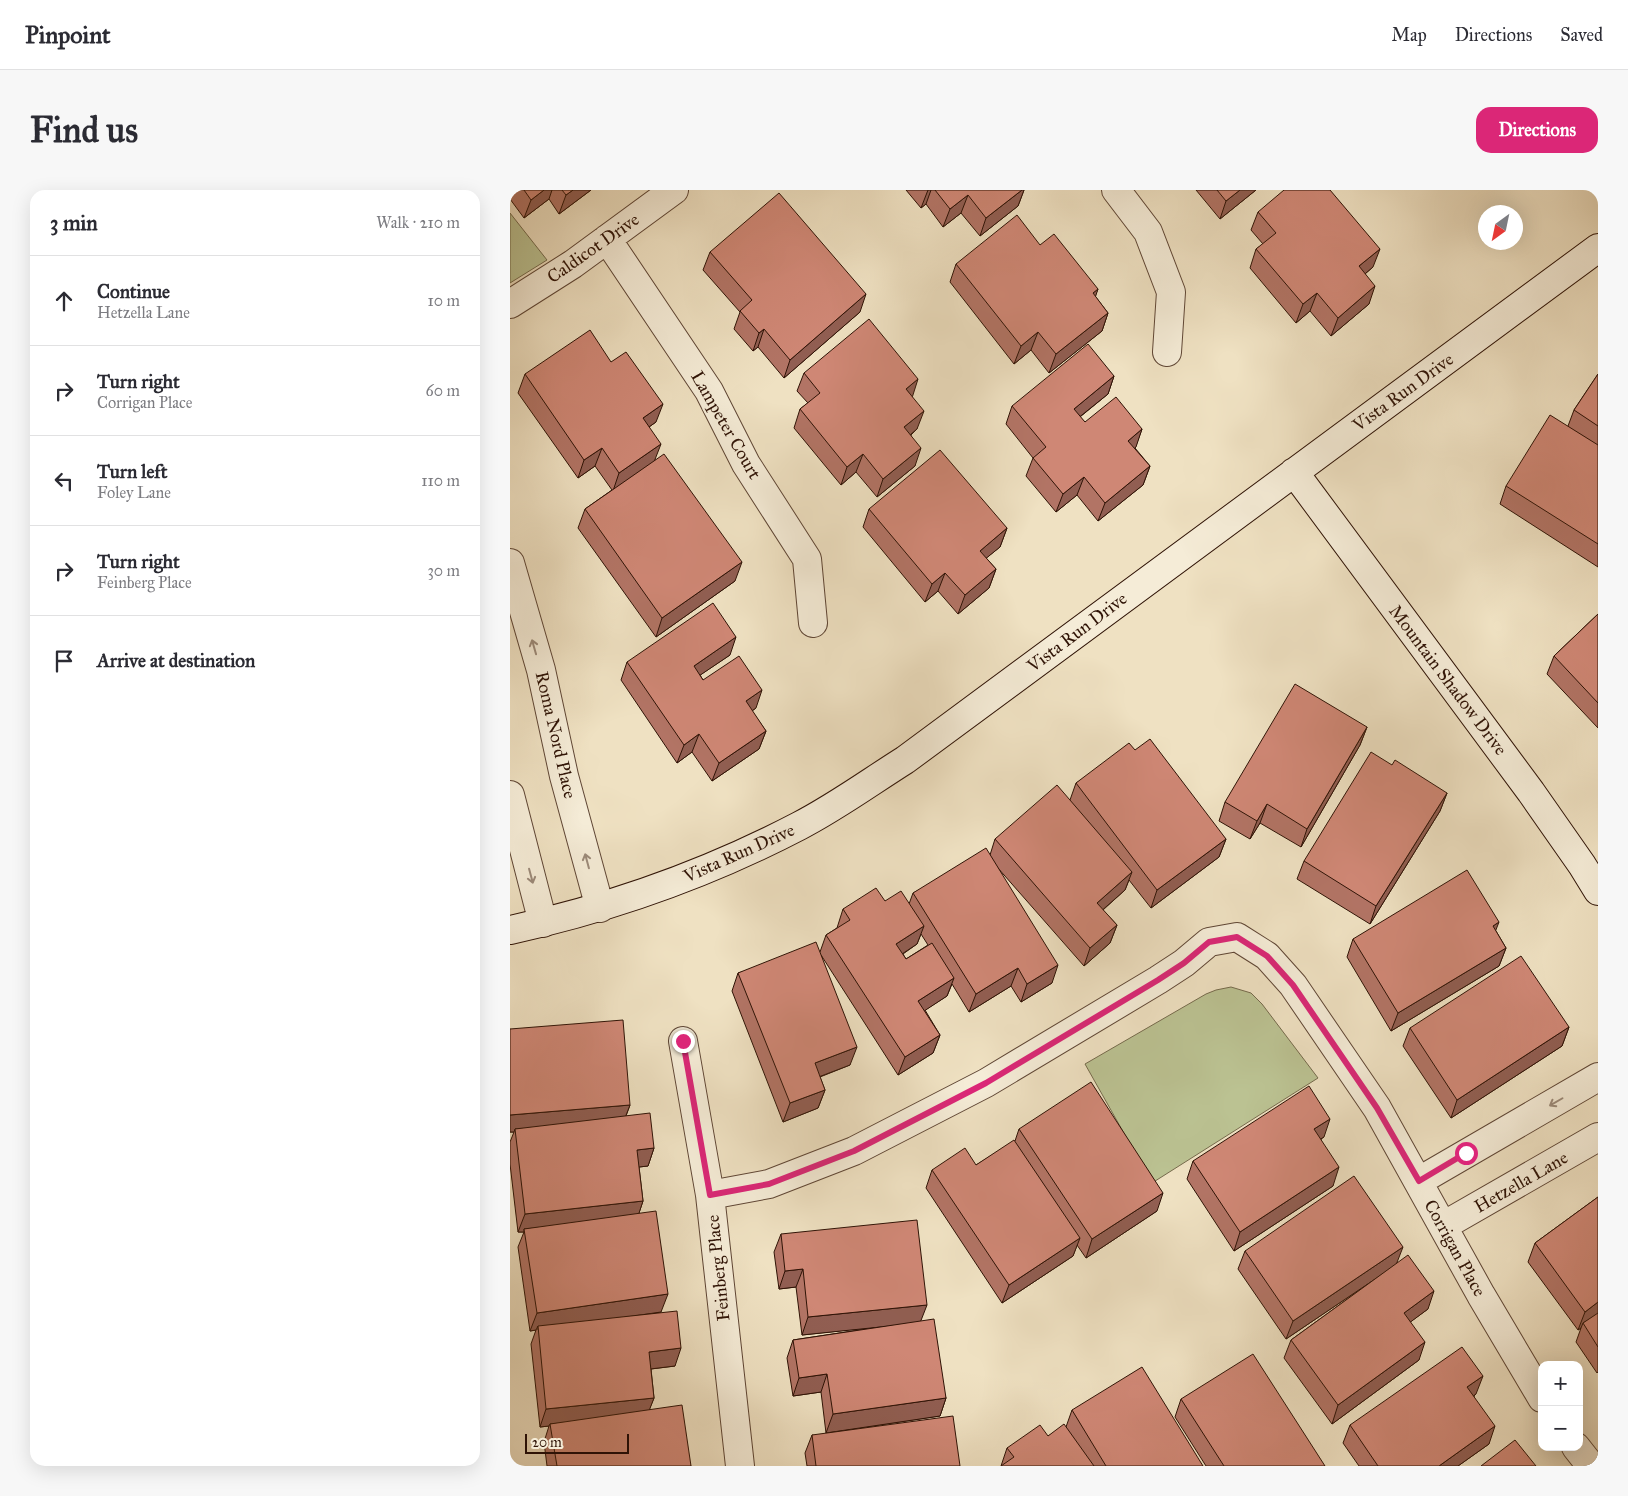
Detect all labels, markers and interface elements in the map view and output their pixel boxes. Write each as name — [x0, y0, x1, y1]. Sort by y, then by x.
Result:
text: Pinpoint — [25, 20, 111, 50]
text: Map — [1391, 24, 1427, 46]
text: Directions — [1455, 24, 1532, 46]
text: Saved — [1560, 24, 1603, 46]
button: Directions — [1476, 107, 1598, 153]
text: Find us — [30, 109, 138, 152]
north arrow — [1478, 205, 1523, 250]
street label: Caldicot Drive — [543, 208, 643, 288]
text: 3 min — [50, 210, 98, 236]
text: Walk · 210 m — [376, 213, 460, 232]
text: Continue — [97, 280, 170, 303]
icon: ahead — [50, 287, 78, 315]
text: 10 m — [428, 291, 460, 310]
text: Hetzella Lane — [97, 303, 190, 322]
street label: Vista Run Drive — [1348, 348, 1458, 437]
street label: Lampeter Court — [686, 367, 766, 484]
text: Turn right — [97, 370, 180, 393]
icon: right — [50, 377, 78, 405]
text: 60 m — [426, 381, 460, 400]
text: Corrigan Place — [97, 393, 192, 412]
text: Turn left — [97, 460, 167, 483]
icon: left — [50, 467, 78, 495]
text: 110 m — [421, 471, 460, 490]
text: Foley Lane — [97, 483, 171, 502]
text: Turn right — [97, 550, 180, 573]
icon: right — [50, 557, 78, 585]
text: 30 m — [427, 561, 460, 580]
text: Feinberg Place — [97, 573, 192, 592]
street label: Vista Run Drive — [1022, 587, 1131, 677]
street label: Mountain Shadow Drive — [1384, 600, 1512, 760]
one-way arrow — [529, 640, 539, 656]
icon: arrive — [50, 647, 78, 675]
text: Arrive at destination — [97, 649, 255, 672]
street label: Roma Nord Place — [531, 669, 581, 801]
street label: Vista Run Drive — [679, 819, 798, 888]
one-way arrow — [582, 853, 592, 869]
one-way arrow — [527, 868, 536, 884]
route end — [672, 1030, 695, 1053]
one-way arrow — [1549, 1097, 1563, 1107]
route start — [1455, 1142, 1478, 1165]
street label: Hetzella Lane — [1470, 1146, 1572, 1218]
street label: Corrigan Place — [1418, 1196, 1491, 1301]
street label: Feinberg Place — [701, 1214, 736, 1322]
map controls — [1538, 1361, 1583, 1451]
button: + — [1538, 1361, 1583, 1406]
button: − — [1538, 1406, 1583, 1451]
scale bar — [525, 1431, 629, 1454]
text: 20 m — [532, 1434, 562, 1451]

